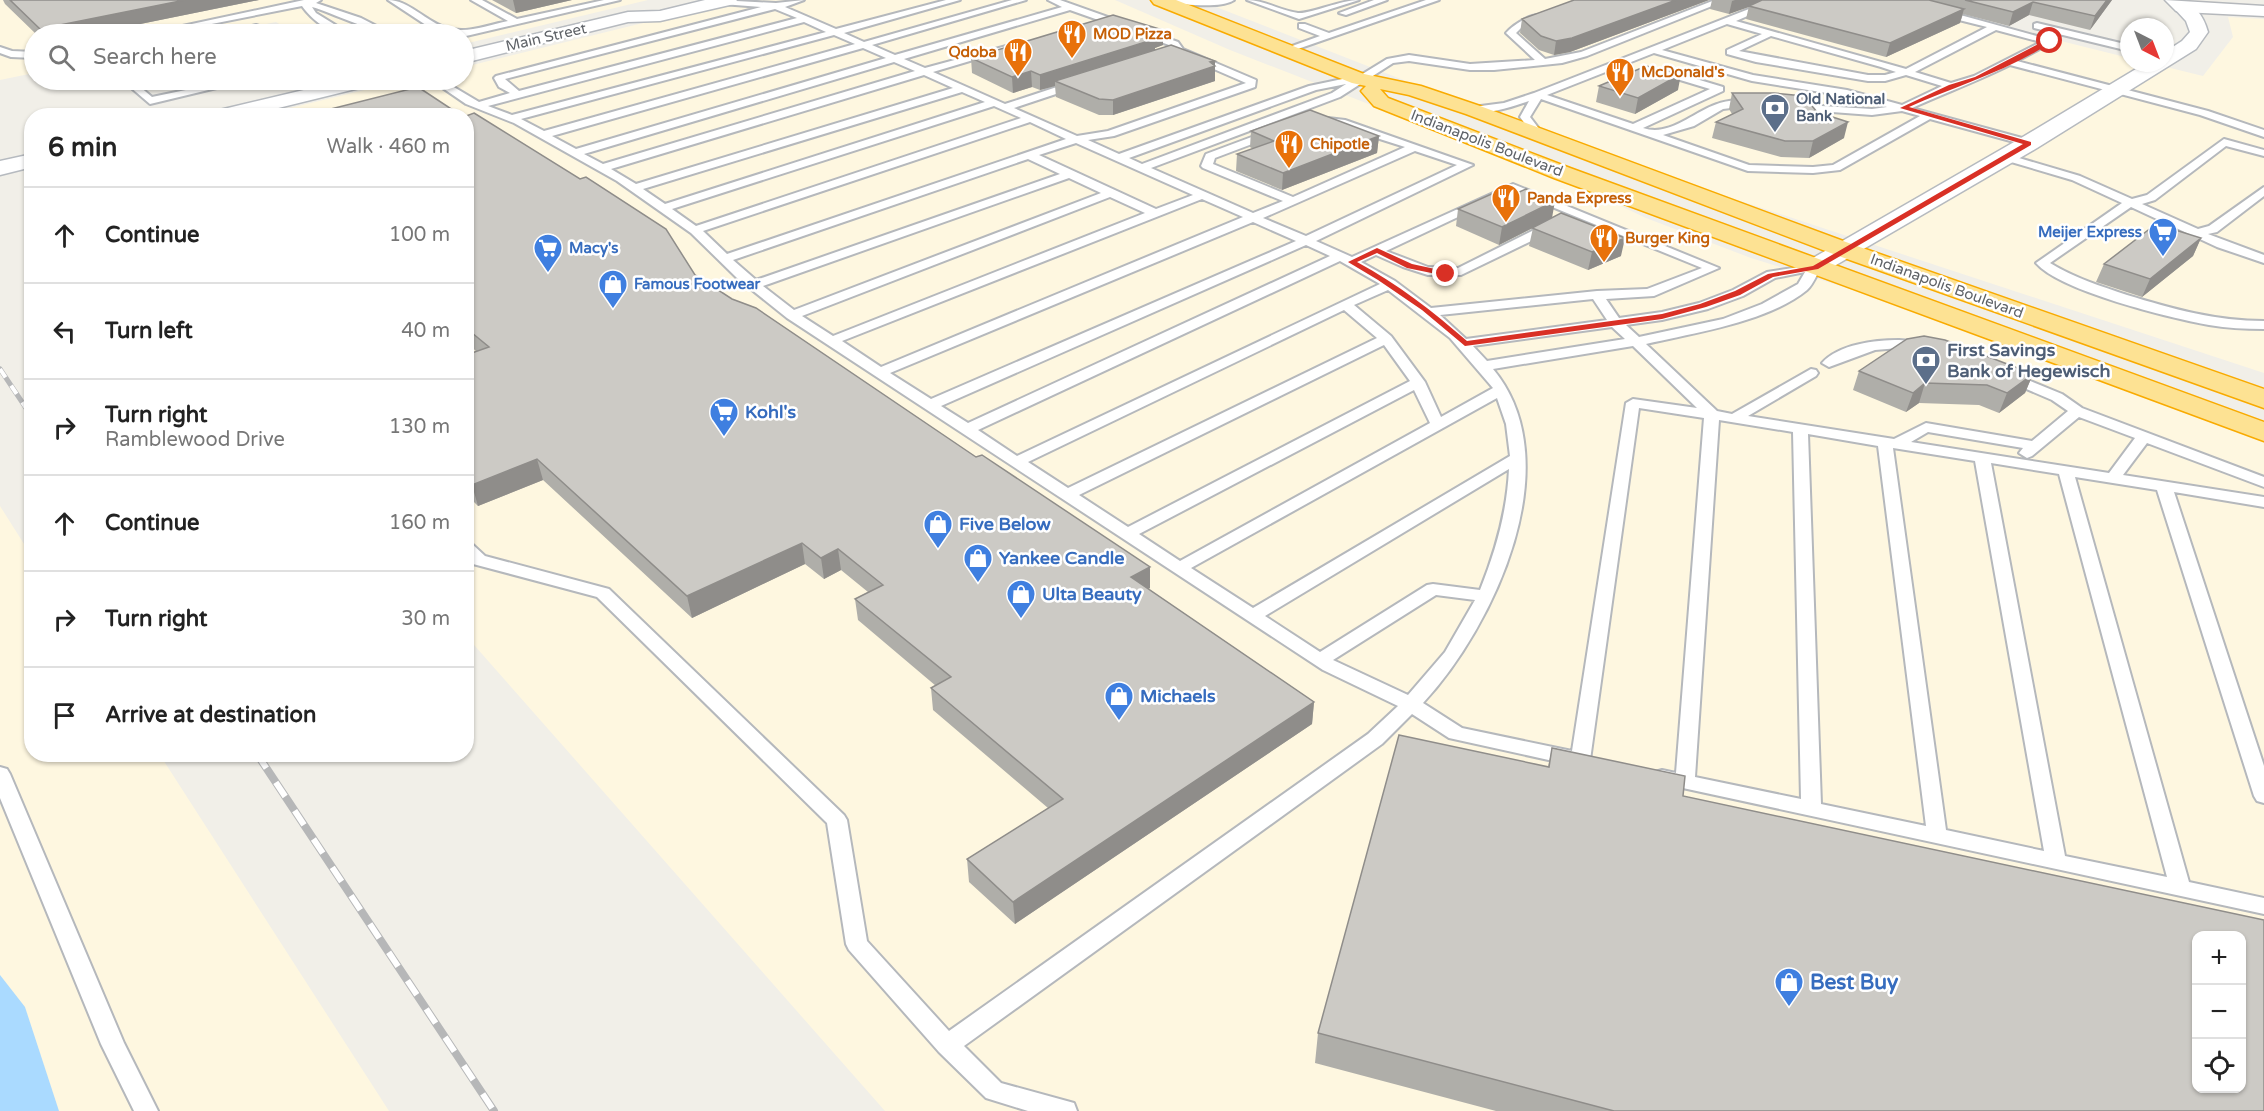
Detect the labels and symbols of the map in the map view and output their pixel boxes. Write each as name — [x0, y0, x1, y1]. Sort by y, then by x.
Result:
restaurant icon: MOD Pizza — [1056, 18, 1088, 60]
north arrow — [2120, 18, 2174, 72]
street label: Main Street — [504, 19, 589, 55]
place label: MOD Pizza — [1093, 25, 1172, 43]
route start — [2036, 27, 2062, 53]
restaurant icon: Qdoba — [1002, 36, 1034, 78]
place label: Qdoba — [949, 43, 997, 61]
restaurant icon: McDonald's — [1604, 56, 1636, 98]
place label: McDonald's — [1641, 63, 1725, 81]
place label: Old National Bank — [1796, 90, 1885, 125]
bank icon: Old National Bank — [1759, 92, 1791, 134]
street label: Indianapolis Boulevard — [1408, 106, 1566, 180]
restaurant icon: Chipotle — [1273, 128, 1305, 170]
place label: Chipotle — [1310, 135, 1370, 154]
restaurant icon: Panda Express — [1490, 182, 1522, 224]
place label: Panda Express — [1527, 189, 1632, 208]
supermarket icon: Meijer Express — [2147, 216, 2179, 258]
restaurant icon: Burger King — [1588, 222, 1620, 264]
place label: Meijer Express — [2038, 223, 2142, 242]
place label: Burger King — [1625, 229, 1710, 248]
supermarket icon: Macy's — [532, 232, 564, 274]
place label: Macy's — [569, 239, 619, 258]
street label: Indianapolis Boulevard — [1868, 250, 2026, 322]
route end — [1432, 260, 1458, 286]
shop icon: Famous Footwear — [597, 268, 629, 310]
place label: Famous Footwear — [634, 275, 761, 293]
place label: First Savings Bank of Hegewisch — [1947, 339, 2110, 382]
bank icon: First Savings Bank of Hegewisch — [1910, 344, 1942, 386]
supermarket icon: Kohl's — [708, 396, 740, 438]
place label: Kohl's — [745, 401, 796, 423]
shop icon: Five Below — [922, 508, 954, 550]
place label: Five Below — [959, 513, 1051, 535]
shop icon: Yankee Candle — [962, 542, 994, 584]
place label: Yankee Candle — [999, 547, 1124, 569]
shop icon: Ulta Beauty — [1005, 578, 1037, 620]
place label: Ulta Beauty — [1042, 583, 1142, 605]
shop icon: Michaels — [1103, 680, 1135, 722]
place label: Michaels — [1140, 685, 1216, 707]
shop icon: Best Buy — [1773, 966, 1805, 1008]
place label: Best Buy — [1810, 970, 1899, 995]

